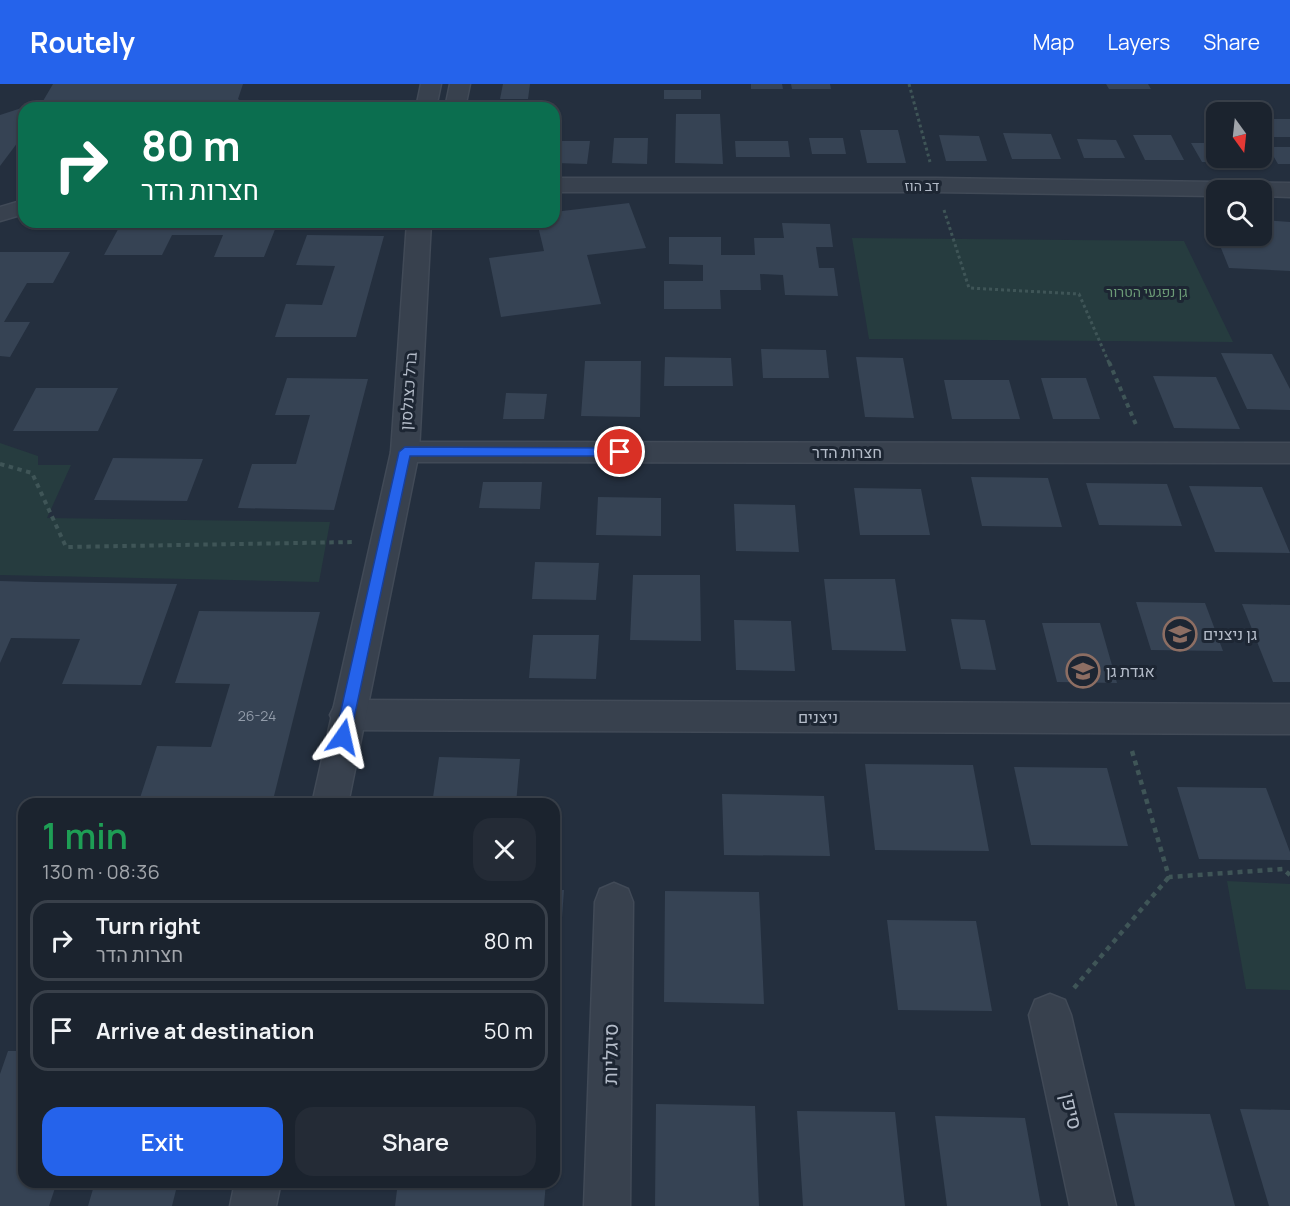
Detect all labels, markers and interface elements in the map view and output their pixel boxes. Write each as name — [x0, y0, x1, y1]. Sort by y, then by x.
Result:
text: Routely — [30, 23, 135, 61]
text: Map — [1033, 28, 1074, 56]
text: Layers — [1107, 28, 1170, 56]
text: Share — [1203, 28, 1260, 56]
north arrow — [1206, 102, 1272, 168]
map controls — [1206, 102, 1272, 246]
text: 80 m — [141, 116, 241, 174]
icon: right — [42, 126, 120, 204]
text: חצרות הדר — [141, 171, 259, 208]
street label: דב הוז — [905, 176, 939, 195]
button: search — [1206, 180, 1272, 246]
park label: גן נפגעי הטרור — [1106, 282, 1188, 301]
street label: ברל כצנלסון — [394, 350, 422, 431]
pin — [594, 426, 645, 477]
icon: arrive — [603, 435, 636, 468]
street label: חצרות הדר — [812, 441, 882, 463]
school or university icon: גן ניצנים — [1162, 616, 1198, 652]
place label: גן ניצנים — [1203, 623, 1257, 645]
school or university icon: אגדת גן — [1065, 653, 1101, 689]
place label: אגדת גן — [1106, 660, 1155, 682]
position arrow — [311, 705, 375, 769]
house number: 26-24 — [238, 706, 276, 725]
street label: ניצנים — [798, 706, 838, 728]
text: 1 min — [42, 811, 128, 860]
button: close — [473, 818, 536, 881]
text: 130 m · 08:36 — [42, 858, 160, 885]
text: Turn right — [96, 911, 201, 941]
icon: right — [45, 924, 78, 957]
text: 80 m — [484, 926, 533, 956]
text: חצרות הדר — [96, 941, 183, 968]
icon: arrive — [45, 1014, 78, 1047]
text: Arrive at destination — [96, 1016, 314, 1046]
text: 50 m — [484, 1016, 533, 1046]
street label: סיגליות — [596, 1023, 624, 1085]
street label: סיפן — [1055, 1090, 1089, 1132]
button: Exit — [42, 1107, 283, 1176]
button: Share — [295, 1107, 536, 1176]

